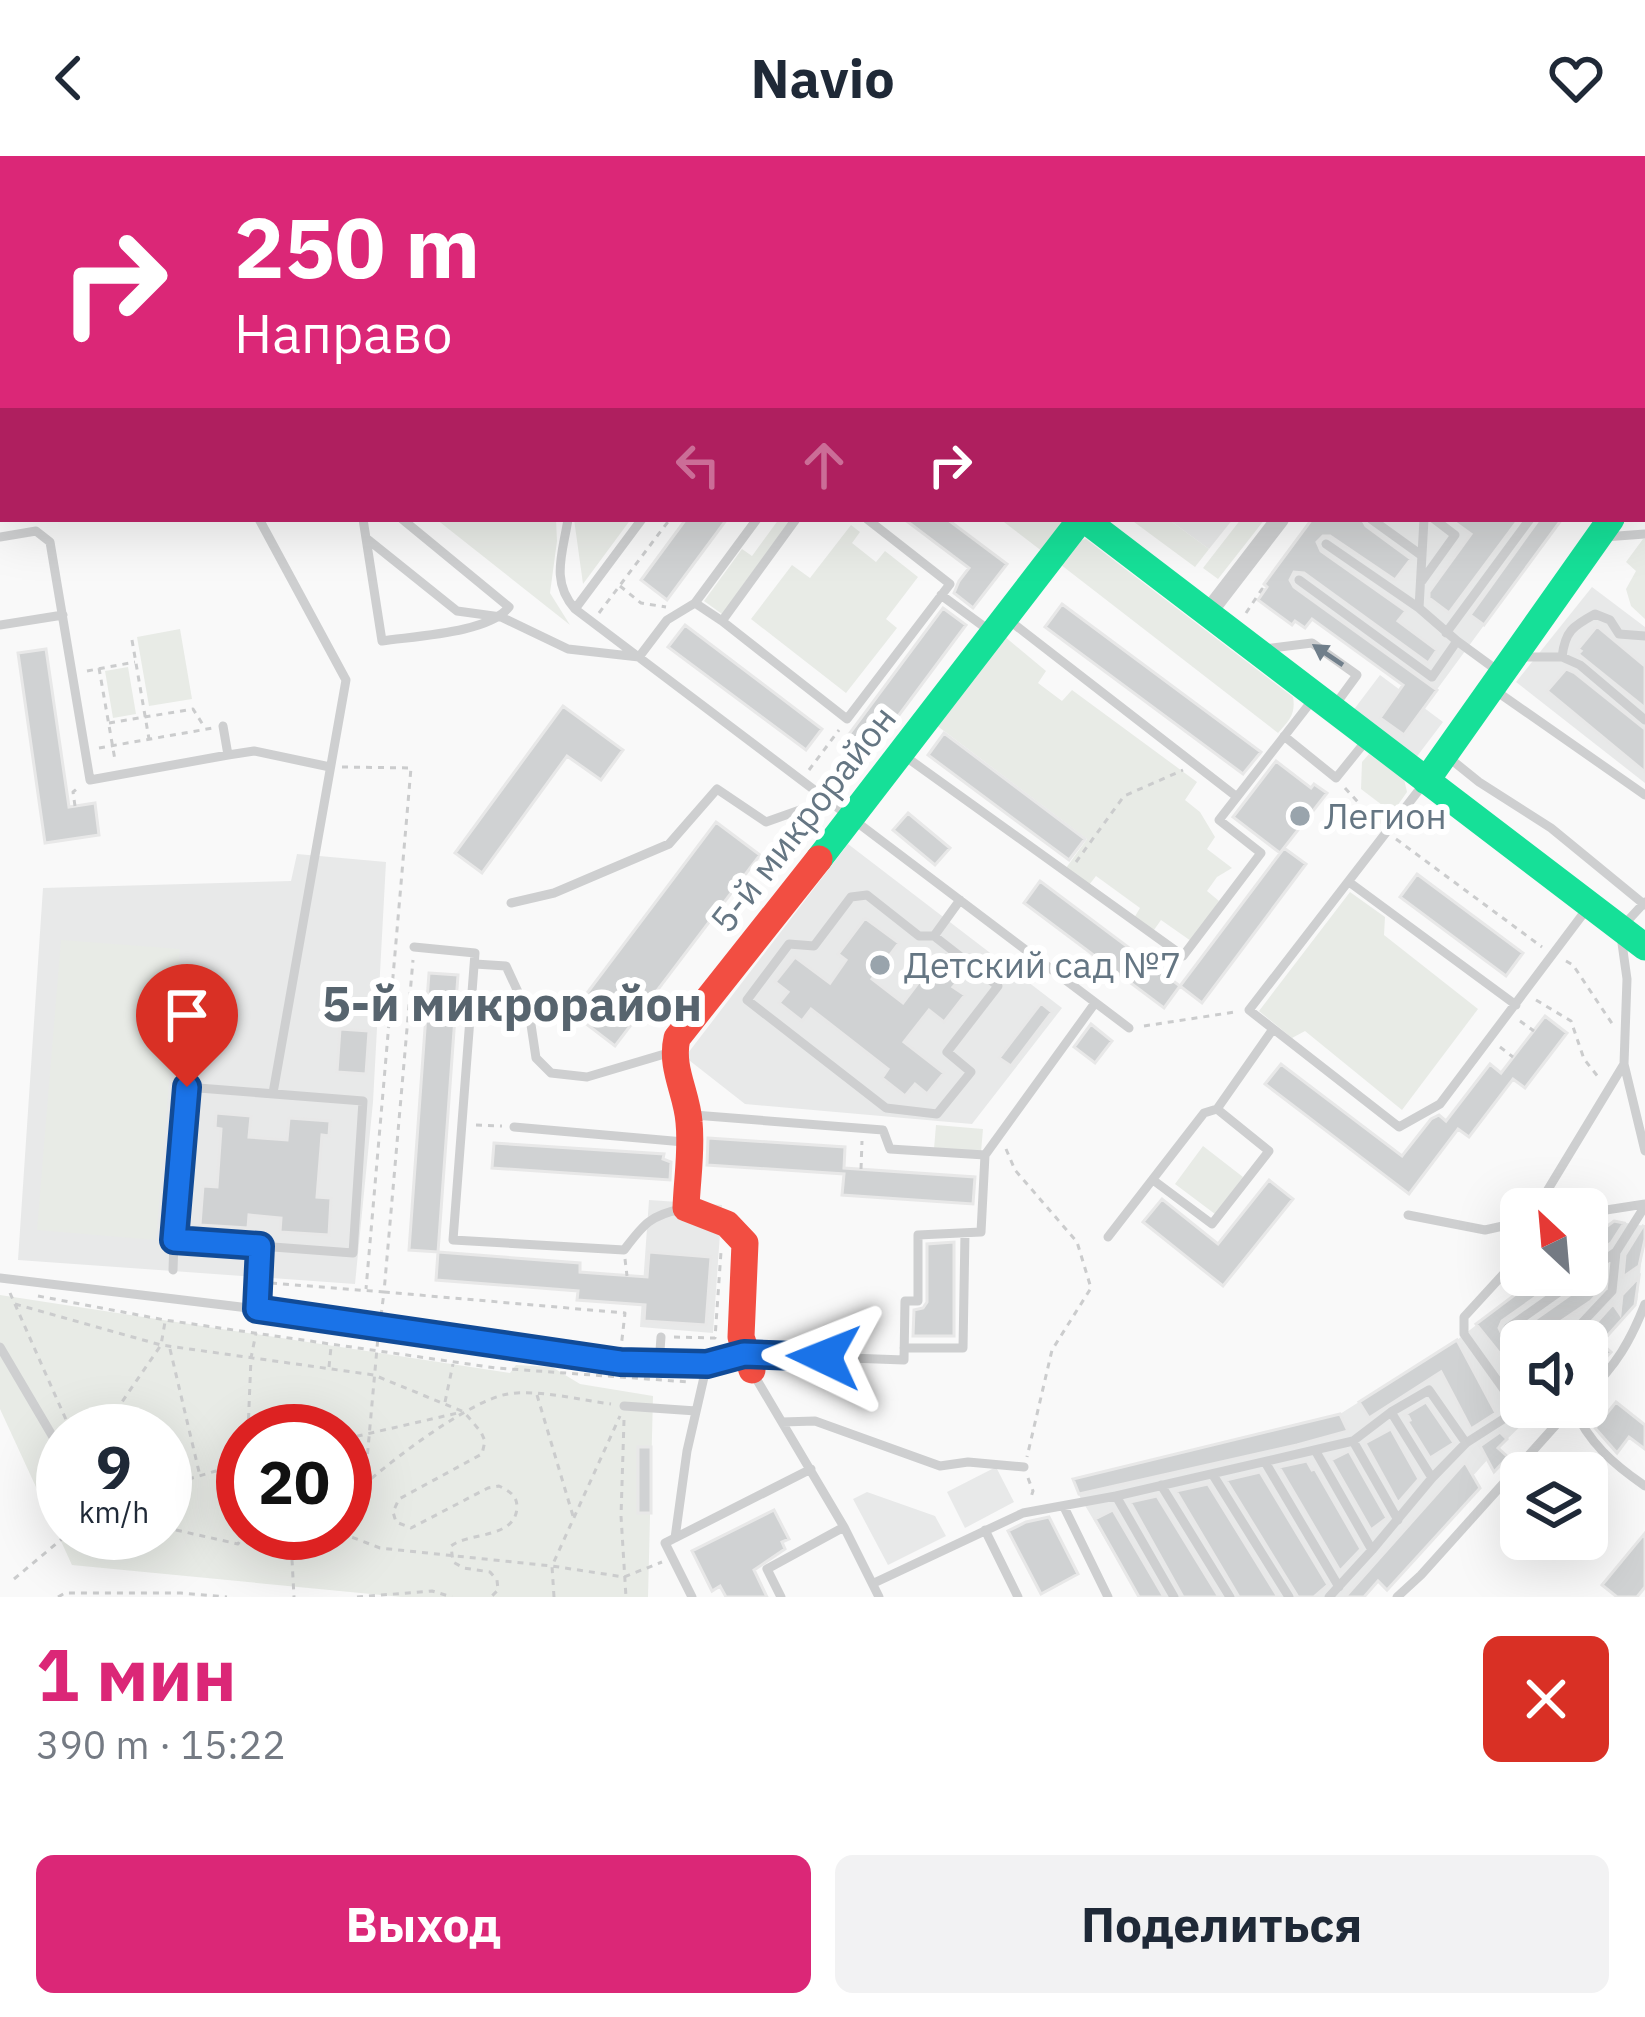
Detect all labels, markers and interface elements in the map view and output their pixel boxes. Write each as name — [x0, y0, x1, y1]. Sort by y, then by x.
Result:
text: Navio — [750, 43, 895, 113]
icon: back — [36, 45, 102, 111]
icon: heart — [1543, 45, 1609, 111]
text: 250 m — [234, 192, 480, 301]
icon: right — [36, 204, 192, 360]
text: Направо — [234, 298, 452, 368]
icon: left — [665, 432, 731, 498]
icon: ahead — [791, 432, 857, 498]
icon: right — [917, 432, 983, 498]
one-way arrow — [1312, 644, 1344, 667]
street label: 5-й микрорайон — [699, 696, 906, 942]
place label: Легион — [1324, 792, 1447, 839]
marker: Легион — [1287, 803, 1313, 829]
place label: Детский сад №7 — [904, 941, 1181, 988]
marker: Детский сад №7 — [867, 952, 893, 978]
pin — [136, 964, 238, 1087]
district label: 5-й микрорайон — [322, 972, 702, 1034]
icon: arrive — [154, 982, 220, 1048]
north arrow — [1500, 1188, 1608, 1296]
map controls — [1500, 1188, 1608, 1560]
position arrow — [761, 1294, 887, 1420]
button: sound — [1500, 1320, 1608, 1428]
speed limit sign: 20 — [216, 1404, 372, 1560]
text: 9 — [96, 1427, 132, 1506]
button: layers — [1500, 1452, 1608, 1560]
text: km/h — [79, 1492, 149, 1531]
text: 1 мин — [36, 1627, 237, 1721]
button: close — [1483, 1636, 1609, 1762]
text: 390 m · 15:22 — [36, 1719, 286, 1770]
button: Выход — [36, 1855, 811, 1993]
button: Поделиться — [835, 1855, 1609, 1993]

